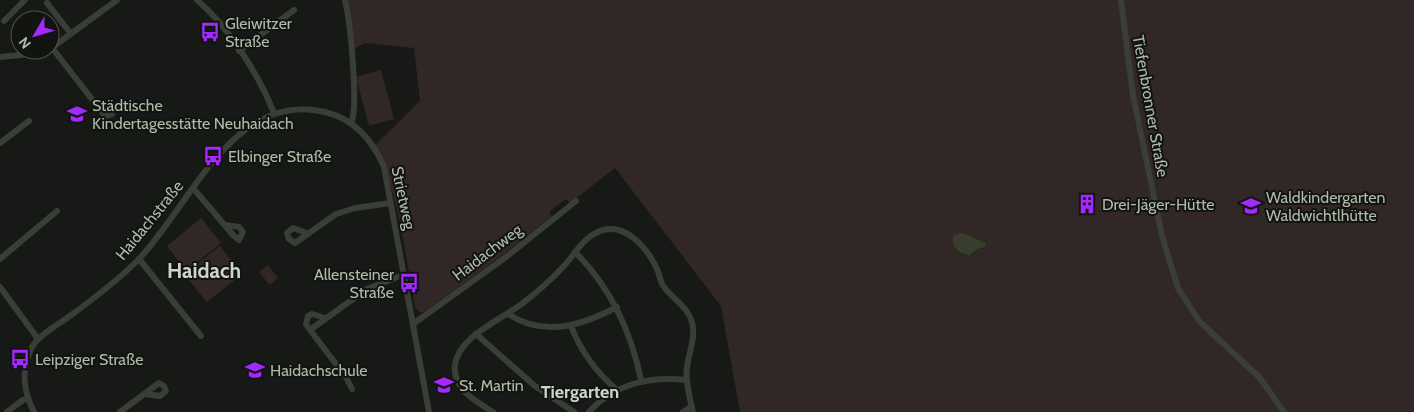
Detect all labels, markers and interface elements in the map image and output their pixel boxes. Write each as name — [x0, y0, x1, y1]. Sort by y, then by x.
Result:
north arrow — [10, 10, 60, 60]
place label: Gleiwitzer Straße — [225, 14, 293, 51]
bus stop icon: Gleiwitzer Straße — [199, 21, 221, 43]
text: N — [15, 34, 35, 52]
street label: Tiefenbronner Straße — [1129, 34, 1172, 179]
place label: Städtische Kindertagesstätte Neuhaidach — [92, 96, 294, 133]
school or university icon: Städtische Kindertagesstätte Neuhaidach — [66, 103, 88, 125]
bus stop icon: Elbinger Straße — [202, 145, 224, 167]
place label: Elbinger Straße — [228, 147, 331, 166]
street label: Strietweg — [388, 165, 420, 232]
street label: Haidachstraße — [112, 177, 187, 264]
place label: Waldkindergarten Waldwichtlhütte — [1266, 188, 1386, 225]
building icon: Drei-Jäger-Hütte — [1076, 193, 1098, 215]
place label: Drei-Jäger-Hütte — [1102, 195, 1214, 214]
school or university icon: Waldkindergarten Waldwichtlhütte — [1240, 195, 1262, 217]
street label: Haidachweg — [449, 219, 527, 285]
district label: Haidach — [167, 258, 241, 283]
place label: Allensteiner Straße — [314, 265, 395, 302]
bus stop icon: Allensteiner Straße — [398, 272, 420, 294]
bus stop icon: Leipziger Straße — [9, 348, 31, 370]
place label: Leipziger Straße — [35, 350, 143, 369]
school or university icon: Haidachschule — [244, 359, 266, 381]
place label: Haidachschule — [270, 361, 368, 380]
school or university icon: St. Martin — [433, 374, 455, 396]
place label: St. Martin — [459, 376, 524, 395]
district label: Tiergarten — [541, 381, 619, 403]

